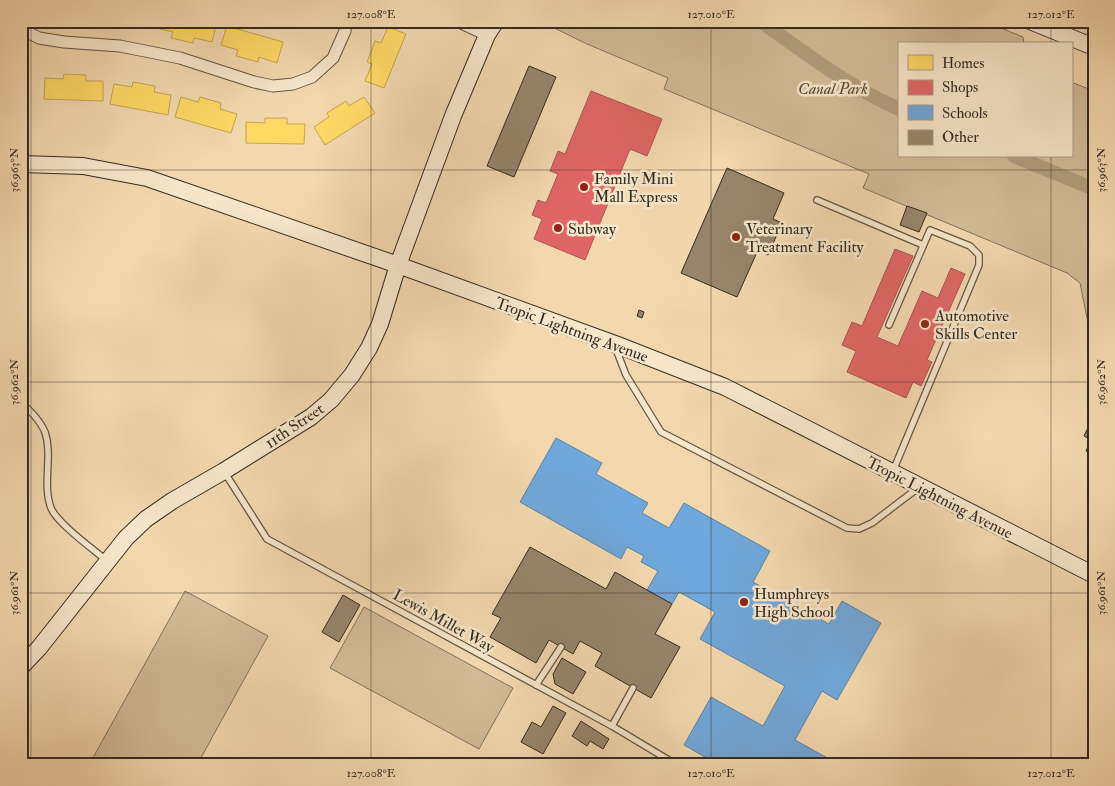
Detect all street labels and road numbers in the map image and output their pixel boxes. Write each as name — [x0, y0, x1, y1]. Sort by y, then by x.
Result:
street label: Tropic Lightning Avenue — [492, 293, 651, 368]
street label: 11th Street — [261, 399, 328, 453]
street label: Tropic Lightning Avenue — [863, 452, 1016, 544]
street label: Lewis Millet Way — [389, 585, 498, 657]

